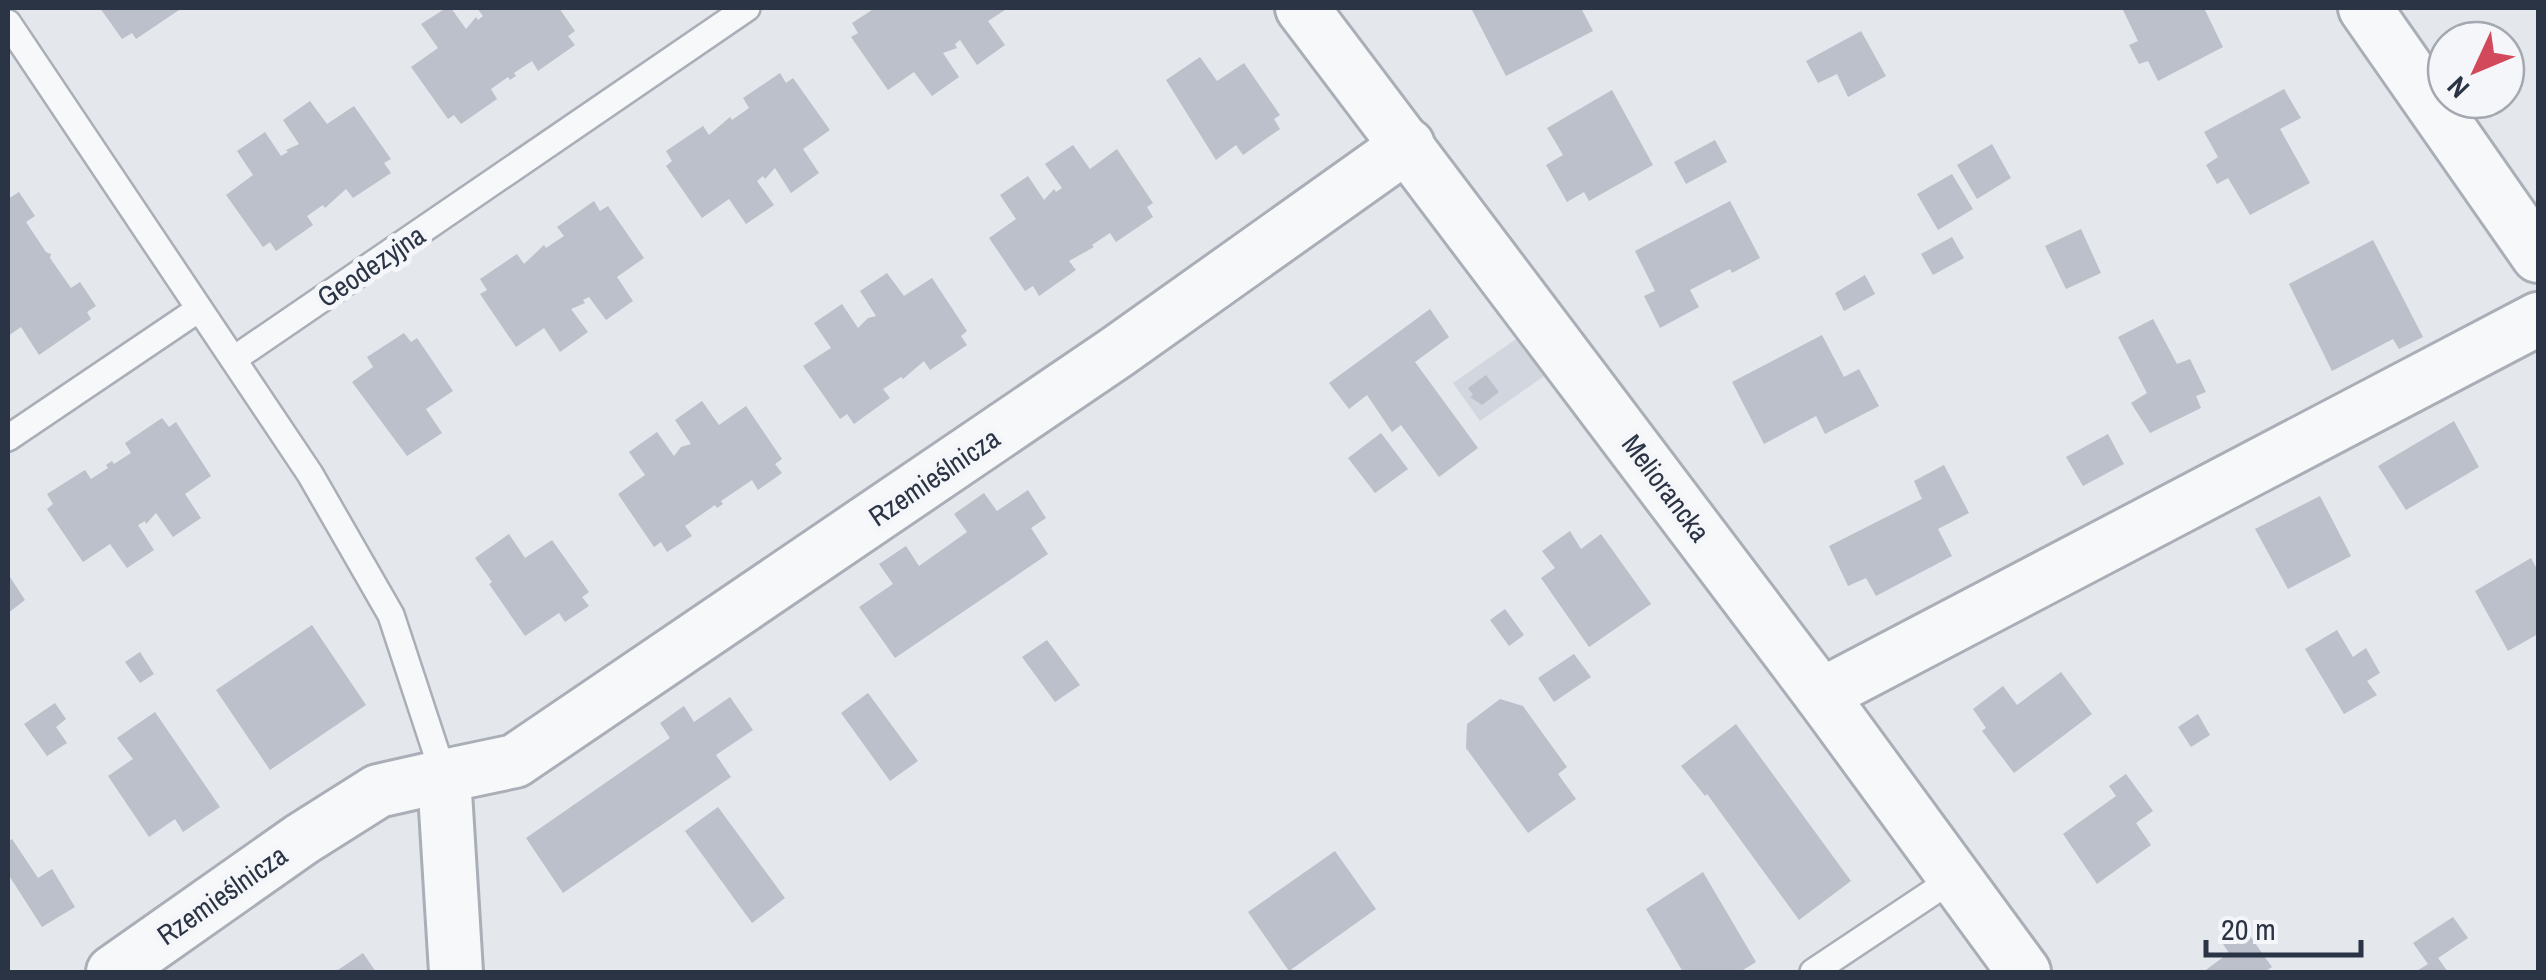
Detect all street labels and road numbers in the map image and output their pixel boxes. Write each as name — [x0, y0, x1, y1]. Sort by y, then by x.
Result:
street label: Geodezyjna — [310, 216, 433, 316]
street label: Rzemieślnicza — [861, 419, 1007, 535]
street label: Meliorancka — [1613, 427, 1719, 550]
street label: Rzemieślnicza — [149, 836, 295, 954]

